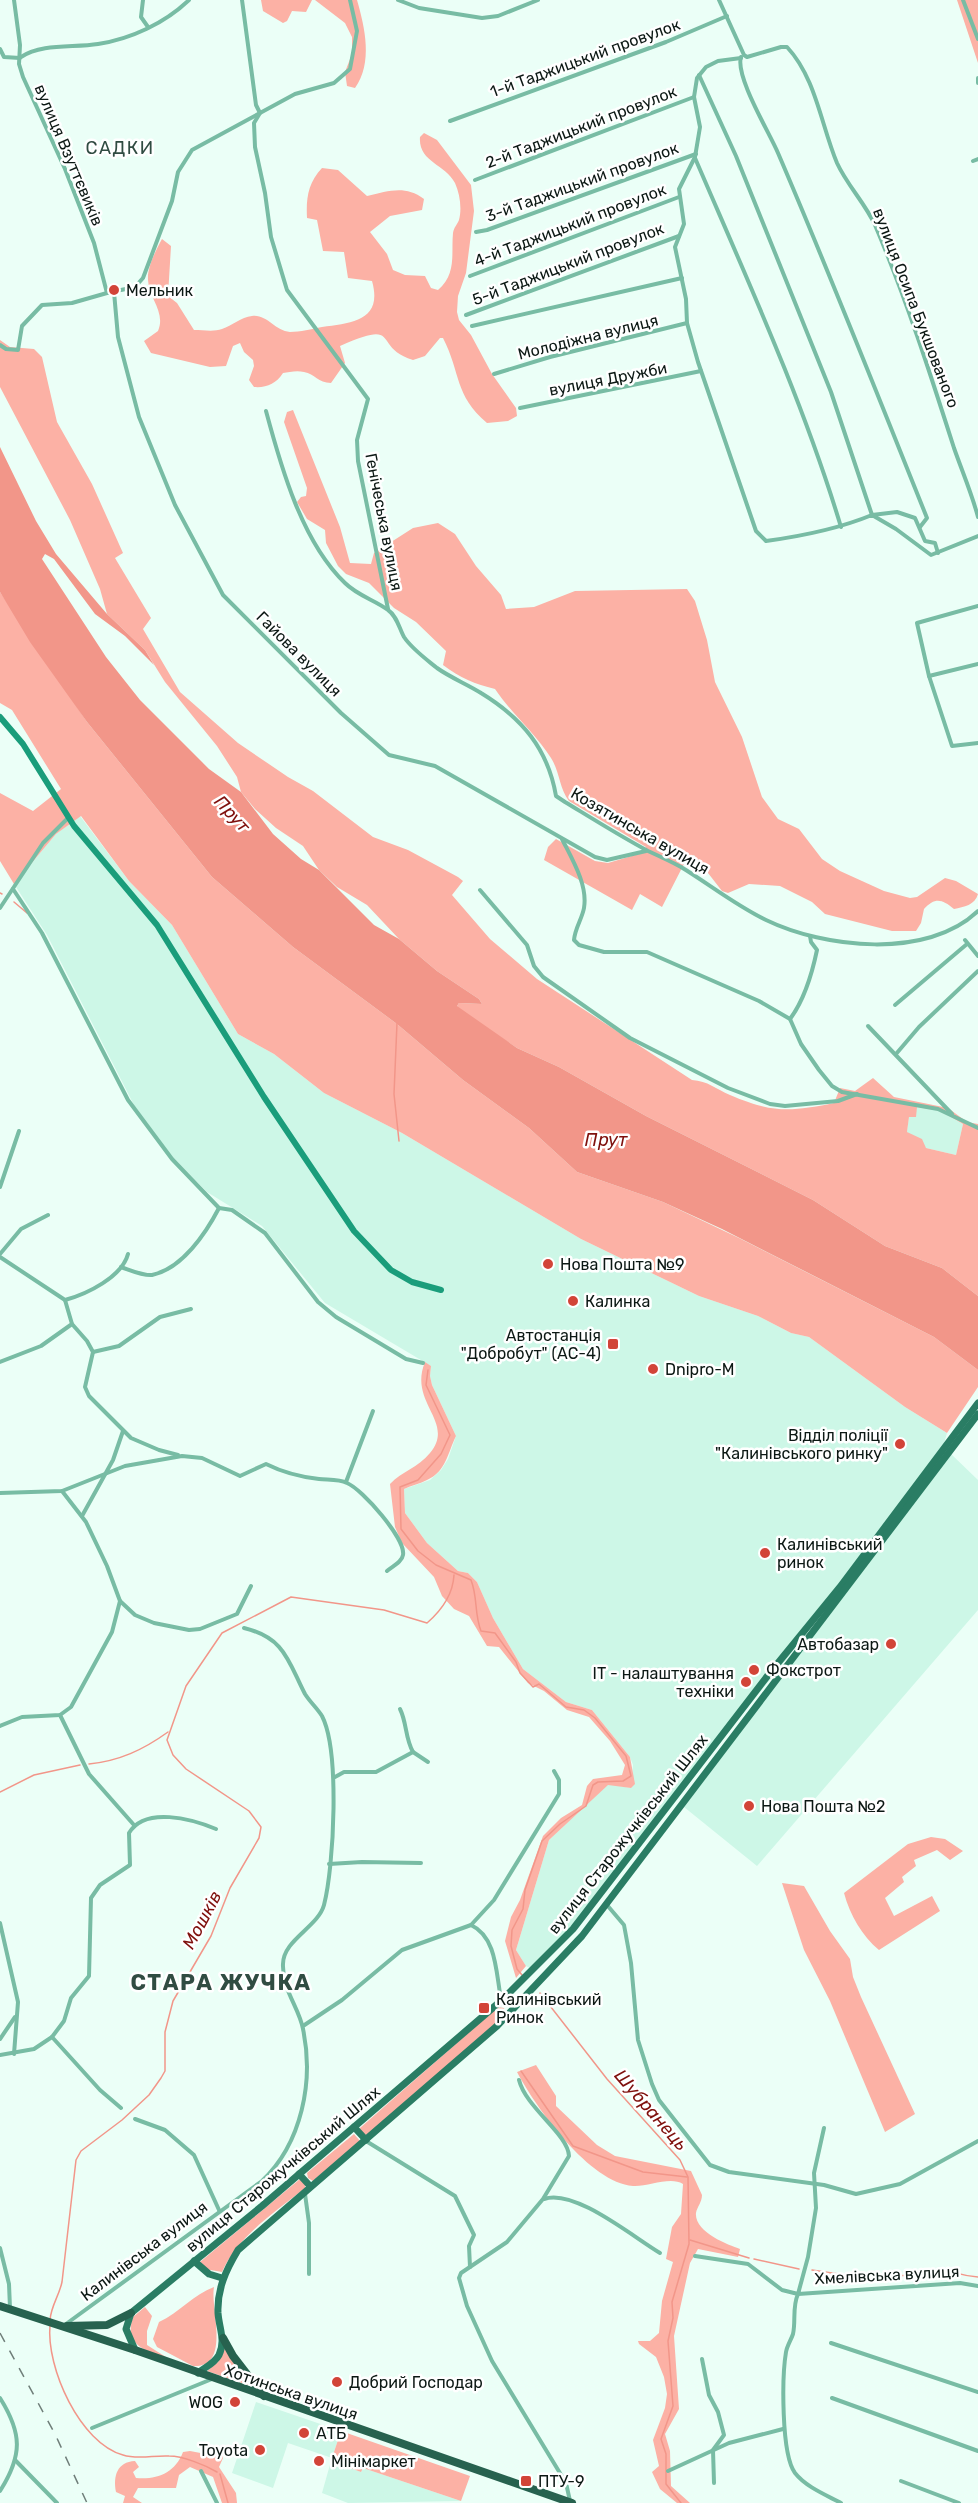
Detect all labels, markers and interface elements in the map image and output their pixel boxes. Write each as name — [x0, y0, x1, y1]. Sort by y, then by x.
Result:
street label: 1-й Таджицький провулок — [487, 15, 683, 101]
street label: вулиця Взуттєвиків — [31, 81, 107, 229]
street label: 2-й Таджицький провулок — [483, 82, 680, 172]
district label: САДКИ — [85, 137, 155, 159]
street label: 3-й Таджицький провулок — [483, 138, 681, 226]
street label: 4-й Таджицький провулок — [471, 179, 669, 270]
street label: вулиця Осипа Букшованого — [869, 205, 963, 411]
street label: 5-й Таджицький провулок — [470, 219, 667, 309]
place label: Мельник — [126, 281, 193, 300]
marker: Мельник — [107, 283, 121, 297]
street label: Молодіжна вулиця — [516, 310, 660, 364]
street label: вулиця Дружби — [547, 358, 669, 400]
street label: Генічеська вулиця — [361, 452, 407, 592]
street label: Гайова вулиця — [252, 607, 346, 701]
street label: Козятинська вулиця — [567, 784, 713, 878]
water label: Прут — [209, 791, 255, 838]
water label: Прут — [585, 1129, 628, 1151]
place label: Нова Пошта №9 — [560, 1255, 684, 1274]
marker: Нова Пошта №9 — [541, 1257, 555, 1271]
place label: Калинка — [585, 1292, 650, 1311]
marker: Калинка — [566, 1294, 580, 1308]
place label: Автостанція "Добробут" (АС-4) — [461, 1326, 601, 1363]
marker: Автостанція "Добробут" (АС-4) — [606, 1337, 620, 1351]
place label: Dnipro-M — [665, 1360, 735, 1379]
marker: Dnipro-M — [646, 1362, 660, 1376]
place label: Відділ поліції "Калинівського ринку" — [715, 1426, 889, 1463]
marker: Відділ поліції "Калинівського ринку" — [893, 1437, 907, 1451]
place label: Калинівський ринок — [777, 1535, 883, 1572]
marker: Калинівський ринок — [758, 1546, 772, 1560]
place label: Автобазар — [797, 1635, 879, 1654]
marker: Автобазар — [884, 1637, 898, 1651]
place label: Фокстрот — [766, 1661, 841, 1680]
marker: Фокстрот — [747, 1663, 761, 1677]
place label: ІТ - налаштування техніки — [593, 1664, 734, 1701]
marker: ІТ - налаштування техніки — [739, 1675, 753, 1689]
street label: вулиця Старожучківський Шлях — [544, 1730, 712, 1937]
place label: Нова Пошта №2 — [761, 1797, 885, 1816]
marker: Нова Пошта №2 — [742, 1799, 756, 1813]
water label: Мошків — [178, 1887, 226, 1953]
district label: СТАРА ЖУЧКА — [130, 1969, 312, 1996]
place label: Калинівський Ринок — [496, 1990, 602, 2027]
marker: Калинівський Ринок — [477, 2001, 491, 2015]
water label: Шубранець — [610, 2065, 692, 2155]
street label: вулиця Старожучківський Шлях — [182, 2082, 384, 2256]
street label: Калинівська вулиця — [77, 2197, 211, 2305]
street label: Хмелівська вулиця — [814, 2262, 960, 2288]
street label: Хотинська вулиця — [222, 2360, 360, 2424]
place label: Добрий Господар — [349, 2373, 483, 2392]
marker: Добрий Господар — [330, 2375, 344, 2389]
place label: WOG — [189, 2393, 223, 2412]
marker: WOG — [228, 2395, 242, 2409]
place label: АТБ — [316, 2424, 346, 2443]
marker: АТБ — [297, 2426, 311, 2440]
place label: Toyota — [199, 2441, 248, 2460]
marker: Toyota — [253, 2443, 267, 2457]
place label: Мінімаркет — [331, 2452, 416, 2471]
marker: Мінімаркет — [312, 2454, 326, 2468]
place label: ПТУ-9 — [538, 2472, 584, 2491]
marker: ПТУ-9 — [519, 2474, 533, 2488]

